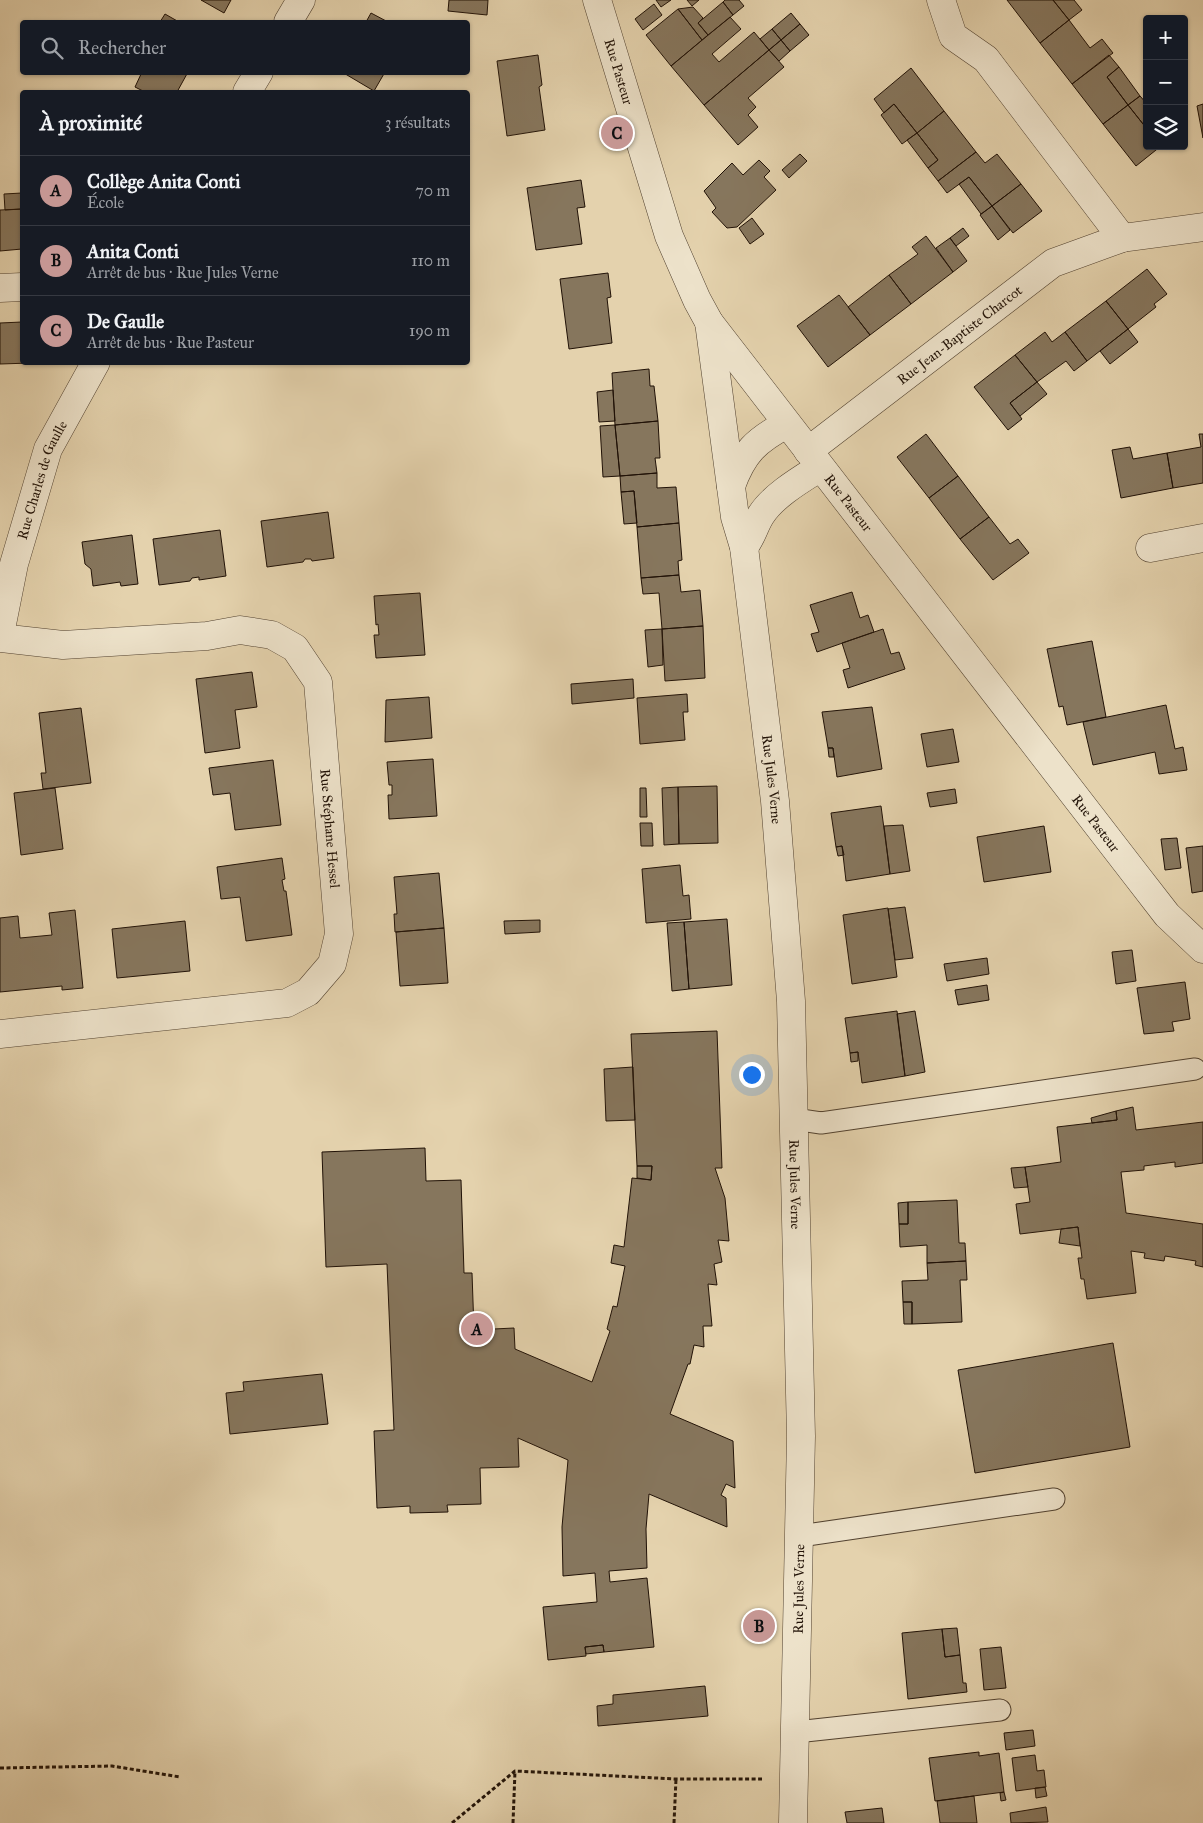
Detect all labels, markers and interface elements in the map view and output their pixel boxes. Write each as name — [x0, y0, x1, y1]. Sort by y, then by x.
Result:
map controls — [1143, 15, 1188, 150]
button: + — [1143, 15, 1188, 60]
search box — [20, 20, 470, 75]
icon: search — [38, 34, 66, 62]
text: Rechercher — [78, 36, 166, 59]
street label: Rue Pasteur — [601, 37, 637, 108]
button: − — [1143, 60, 1188, 105]
button: layers — [1143, 105, 1188, 150]
text: À proximité — [40, 110, 142, 136]
text: 3 résultats — [385, 113, 450, 132]
pin: C — [601, 114, 633, 152]
text: Collège Anita Conti — [87, 170, 240, 193]
text: A — [51, 181, 61, 200]
text: 70 m — [415, 181, 450, 200]
text: École — [87, 193, 124, 212]
text: Anita Conti — [87, 240, 179, 263]
text: B — [51, 251, 61, 270]
text: 110 m — [411, 251, 450, 270]
text: Arrêt de bus · Rue Jules Verne — [87, 263, 279, 282]
street label: Rue Jean-Baptiste Charcot — [894, 281, 1025, 388]
text: De Gaulle — [87, 310, 164, 333]
text: C — [51, 321, 61, 340]
text: 190 m — [409, 321, 450, 340]
text: Arrêt de bus · Rue Pasteur — [87, 333, 254, 352]
street label: Rue Charles de Gaulle — [13, 417, 71, 541]
street label: Rue Pasteur — [821, 470, 877, 536]
street label: Rue Jules Verne — [758, 734, 785, 825]
street label: Rue Stéphane Hessel — [317, 768, 344, 889]
street label: Rue Pasteur — [1068, 791, 1124, 856]
your location — [739, 1062, 765, 1088]
street label: Rue Jules Verne — [785, 1139, 805, 1230]
pin: A — [461, 1310, 493, 1348]
street label: Rue Jules Verne — [790, 1544, 809, 1634]
pin: B — [743, 1607, 775, 1645]

